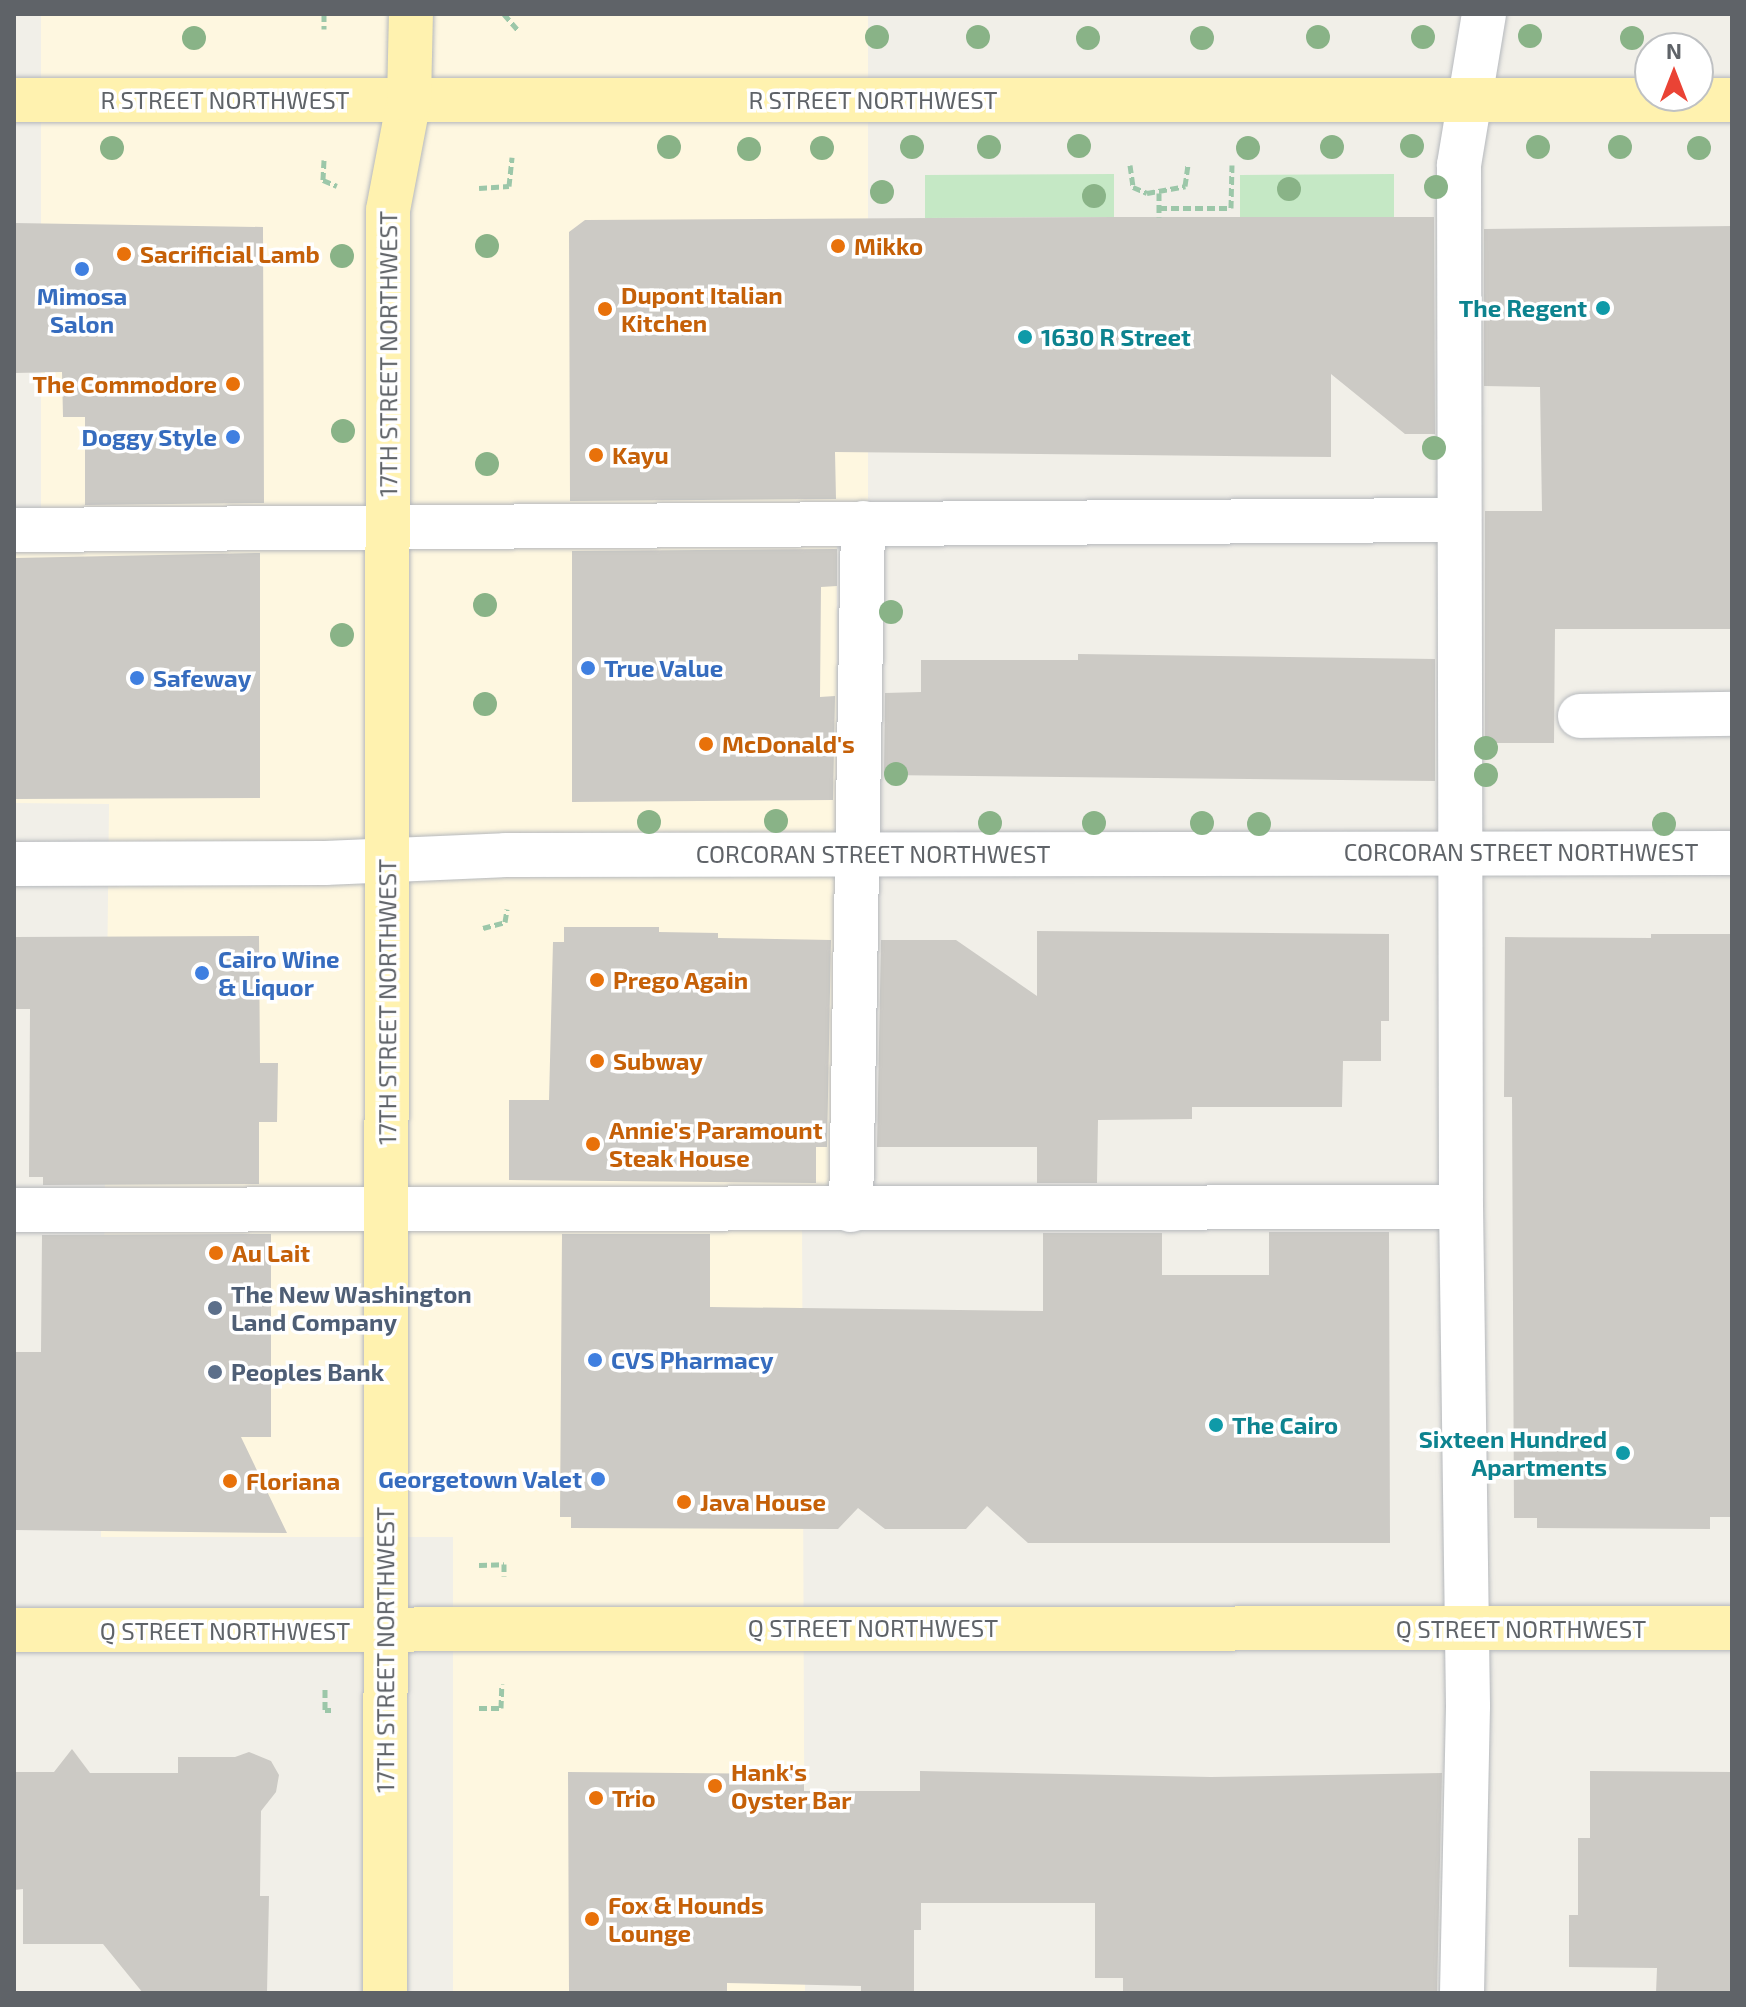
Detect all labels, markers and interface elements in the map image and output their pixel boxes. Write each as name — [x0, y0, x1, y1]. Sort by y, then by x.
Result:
north arrow — [1634, 32, 1714, 112]
text: N — [1666, 37, 1682, 63]
street label: R STREET NORTHWEST — [100, 86, 350, 114]
street label: R STREET NORTHWEST — [748, 86, 998, 114]
street label: 17TH STREET NORTHWEST — [374, 211, 402, 497]
place label: Mikko — [854, 232, 923, 260]
marker: Mikko — [829, 237, 847, 255]
place label: Sacrificial Lamb — [140, 240, 320, 268]
marker: Sacrificial Lamb — [115, 245, 133, 263]
marker: Mimosa Salon — [73, 260, 91, 278]
place label: Dupont Italian Kitchen — [621, 281, 783, 337]
place label: Mimosa Salon — [37, 282, 127, 338]
place label: The Regent — [1459, 294, 1587, 322]
marker: The Regent — [1594, 299, 1612, 317]
marker: Dupont Italian Kitchen — [596, 300, 614, 318]
place label: 1630 R Street — [1041, 323, 1191, 351]
marker: 1630 R Street — [1016, 328, 1034, 346]
place label: The Commodore — [33, 370, 217, 398]
marker: The Commodore — [224, 375, 242, 393]
place label: Doggy Style — [81, 423, 217, 451]
marker: Doggy Style — [224, 428, 242, 446]
place label: Kayu — [612, 441, 669, 469]
marker: Kayu — [587, 446, 605, 464]
place label: True Value — [604, 654, 724, 682]
marker: True Value — [579, 659, 597, 677]
place label: Safeway — [153, 664, 251, 692]
marker: Safeway — [128, 669, 146, 687]
place label: McDonald's — [722, 730, 855, 758]
marker: McDonald's — [697, 735, 715, 753]
street label: CORCORAN STREET NORTHWEST — [1343, 838, 1699, 866]
street label: CORCORAN STREET NORTHWEST — [695, 840, 1051, 868]
street label: 17TH STREET NORTHWEST — [373, 859, 401, 1145]
place label: Cairo Wine & Liquor — [218, 945, 340, 1001]
marker: Cairo Wine & Liquor — [193, 964, 211, 982]
place label: Prego Again — [613, 966, 749, 994]
marker: Prego Again — [588, 971, 606, 989]
place label: Subway — [613, 1047, 703, 1075]
marker: Subway — [588, 1052, 606, 1070]
place label: Annie's Paramount Steak House — [609, 1116, 823, 1172]
marker: Annie's Paramount Steak House — [584, 1135, 602, 1153]
place label: Au Lait — [232, 1239, 310, 1267]
marker: Au Lait — [207, 1244, 225, 1262]
place label: The New Washington Land Company — [231, 1280, 472, 1336]
marker: The New Washington Land Company — [206, 1299, 224, 1317]
place label: CVS Pharmacy — [611, 1346, 774, 1374]
marker: CVS Pharmacy — [586, 1351, 604, 1369]
place label: Peoples Bank — [231, 1358, 384, 1386]
marker: Peoples Bank — [206, 1363, 224, 1381]
place label: The Cairo — [1232, 1411, 1338, 1439]
marker: The Cairo — [1207, 1416, 1225, 1434]
place label: Sixteen Hundred Apartments — [1419, 1425, 1607, 1481]
marker: Sixteen Hundred Apartments — [1614, 1444, 1632, 1462]
place label: Georgetown Valet — [378, 1465, 582, 1493]
place label: Floriana — [246, 1467, 340, 1495]
marker: Georgetown Valet — [589, 1470, 607, 1488]
marker: Floriana — [221, 1472, 239, 1490]
place label: Java House — [700, 1488, 826, 1516]
marker: Java House — [675, 1493, 693, 1511]
street label: 17TH STREET NORTHWEST — [371, 1507, 399, 1793]
street label: Q STREET NORTHWEST — [748, 1614, 998, 1642]
street label: Q STREET NORTHWEST — [1396, 1615, 1646, 1643]
street label: Q STREET NORTHWEST — [100, 1617, 350, 1645]
place label: Hank's Oyster Bar — [731, 1758, 852, 1814]
marker: Hank's Oyster Bar — [706, 1777, 724, 1795]
place label: Trio — [612, 1784, 656, 1812]
marker: Trio — [587, 1789, 605, 1807]
place label: Fox & Hounds Lounge — [608, 1891, 764, 1947]
marker: Fox & Hounds Lounge — [583, 1910, 601, 1928]

